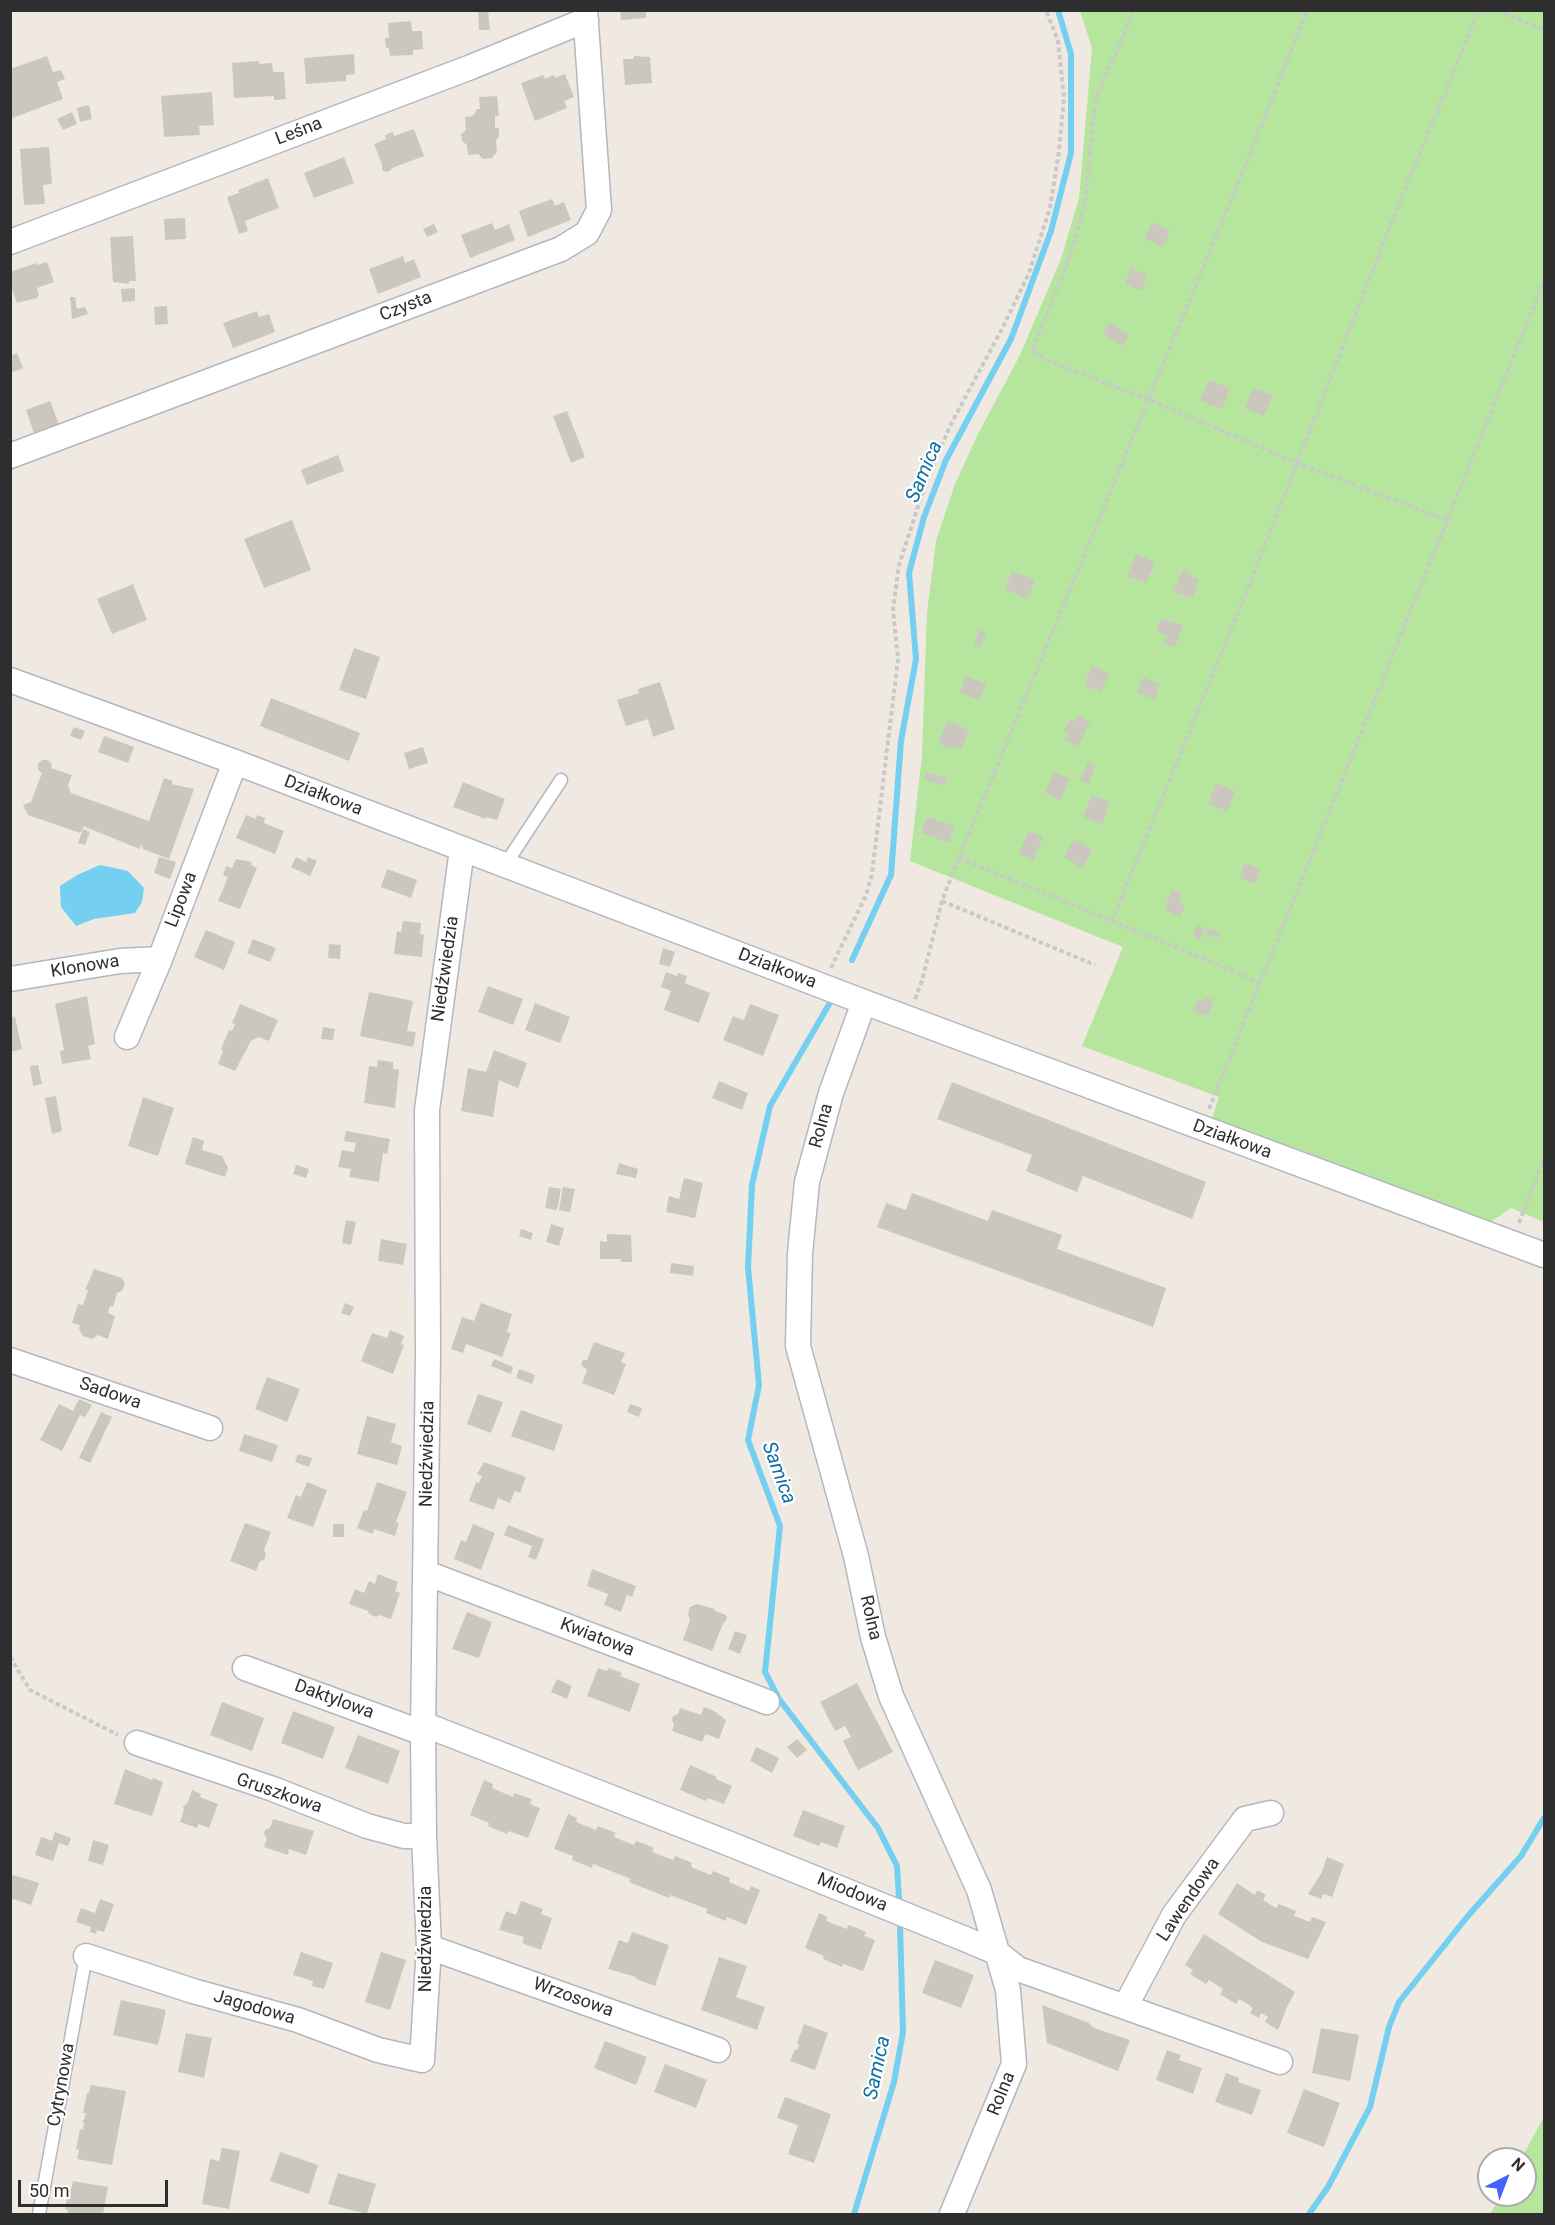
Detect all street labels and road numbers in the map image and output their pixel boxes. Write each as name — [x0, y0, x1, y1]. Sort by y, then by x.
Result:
street label: Leśna — [273, 113, 325, 151]
street label: Czysta — [377, 287, 435, 327]
street label: Działkowa — [281, 771, 365, 821]
street label: Lipowa — [162, 869, 202, 931]
street label: Niedźwiedzia — [428, 915, 464, 1023]
street label: Działkowa — [735, 944, 819, 994]
street label: Klonowa — [49, 951, 121, 983]
street label: Rolna — [806, 1101, 838, 1151]
street label: Działkowa — [1190, 1116, 1274, 1164]
street label: Sadowa — [76, 1373, 144, 1415]
street label: Niedźwiedzia — [416, 1401, 440, 1507]
street label: Rolna — [854, 1593, 886, 1643]
street label: Kwiatowa — [557, 1614, 637, 1662]
street label: Daktylowa — [291, 1676, 377, 1724]
street label: Gruszkowa — [233, 1769, 325, 1819]
street label: Lawendowa — [1153, 1854, 1225, 1946]
street label: Miodowa — [814, 1869, 890, 1917]
street label: Niedźwiedzia — [415, 1886, 437, 1992]
street label: Wrzosowa — [530, 1974, 616, 2022]
street label: Jagodowa — [211, 1986, 297, 2030]
street label: Cytrynowa — [44, 2042, 80, 2128]
street label: Rolna — [983, 2069, 1021, 2119]

